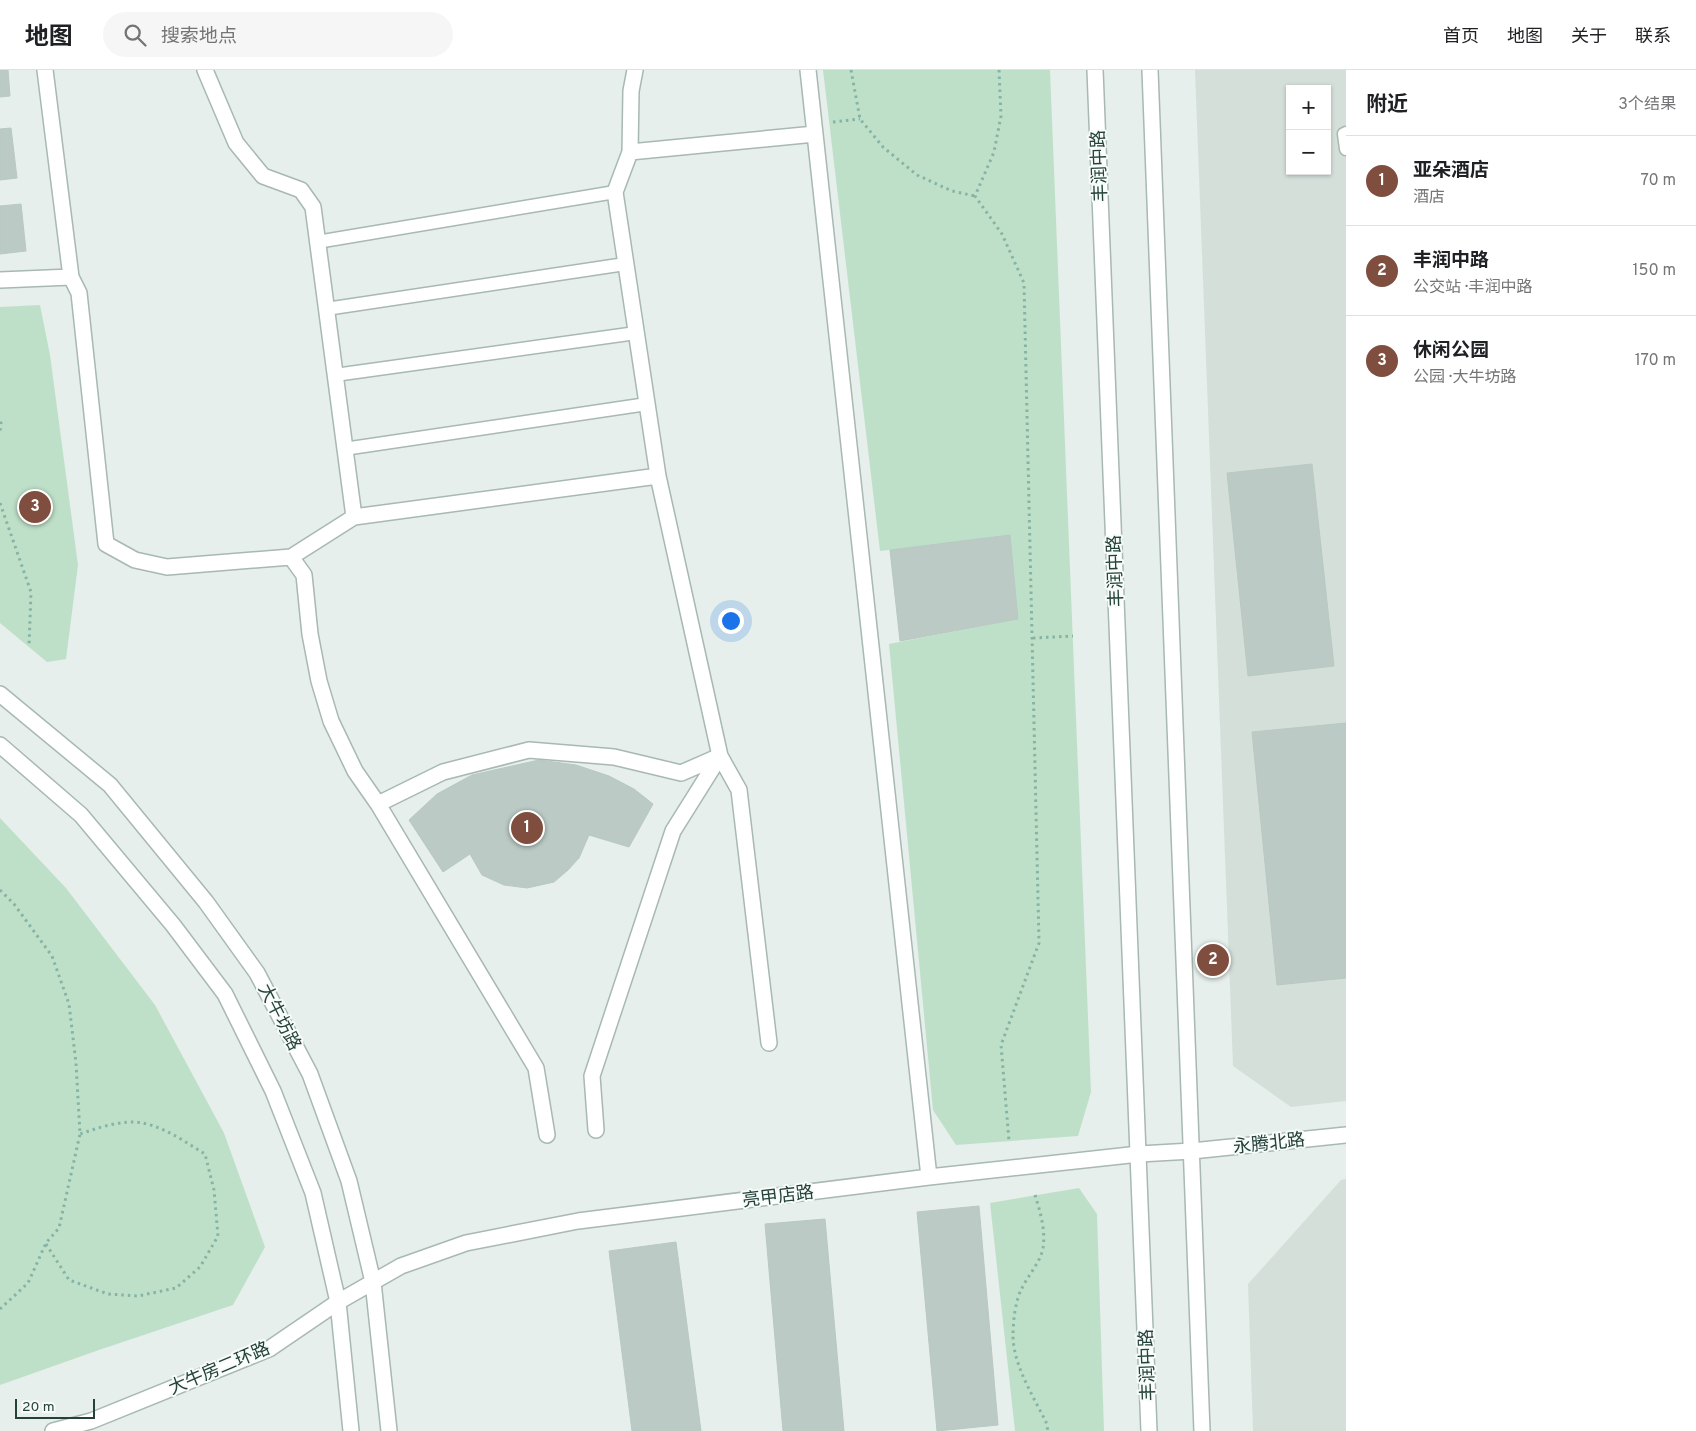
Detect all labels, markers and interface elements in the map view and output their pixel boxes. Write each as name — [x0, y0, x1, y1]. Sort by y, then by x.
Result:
search box — [103, 12, 453, 57]
icon: search — [121, 21, 149, 49]
text: 地图 — [25, 23, 73, 53]
text: 搜索地点 — [161, 25, 237, 49]
text: 首页 — [1443, 26, 1479, 49]
text: 地图 — [1507, 26, 1543, 49]
text: 关于 — [1571, 26, 1607, 49]
text: 联系 — [1635, 26, 1671, 49]
map controls — [1286, 85, 1331, 175]
button: + — [1286, 85, 1331, 130]
text: 附近 — [1366, 92, 1408, 119]
text: 3个结果 — [1618, 95, 1676, 115]
street label: 丰润中路 — [1088, 130, 1113, 202]
button: − — [1286, 130, 1331, 175]
text: 亚朵酒店 — [1413, 159, 1489, 183]
text: 1 — [1379, 171, 1385, 191]
text: 70 m — [1641, 171, 1676, 191]
text: 酒店 — [1413, 188, 1445, 208]
text: 丰润中路 — [1413, 249, 1489, 273]
text: 2 — [1377, 261, 1387, 281]
text: 150 m — [1633, 261, 1676, 281]
text: 公交站 · 丰润中路 — [1413, 278, 1533, 298]
text: 休闲公园 — [1413, 339, 1489, 363]
text: 3 — [1377, 351, 1387, 371]
text: 170 m — [1635, 351, 1676, 371]
text: 公园 · 大牛坊路 — [1413, 368, 1517, 388]
pin: 3 — [19, 488, 51, 526]
street label: 丰润中路 — [1104, 535, 1129, 607]
your location — [718, 608, 744, 634]
pin: 1 — [511, 809, 543, 847]
pin: 2 — [1197, 941, 1229, 979]
street label: 大牛坊路 — [252, 980, 305, 1055]
street label: 永腾北路 — [1232, 1129, 1306, 1160]
street label: 亮甲店路 — [741, 1182, 815, 1213]
street label: 丰润中路 — [1136, 1329, 1161, 1401]
street label: 大牛房二环路 — [165, 1338, 274, 1401]
scale bar — [15, 1396, 95, 1419]
text: 20 m — [22, 1399, 55, 1416]

